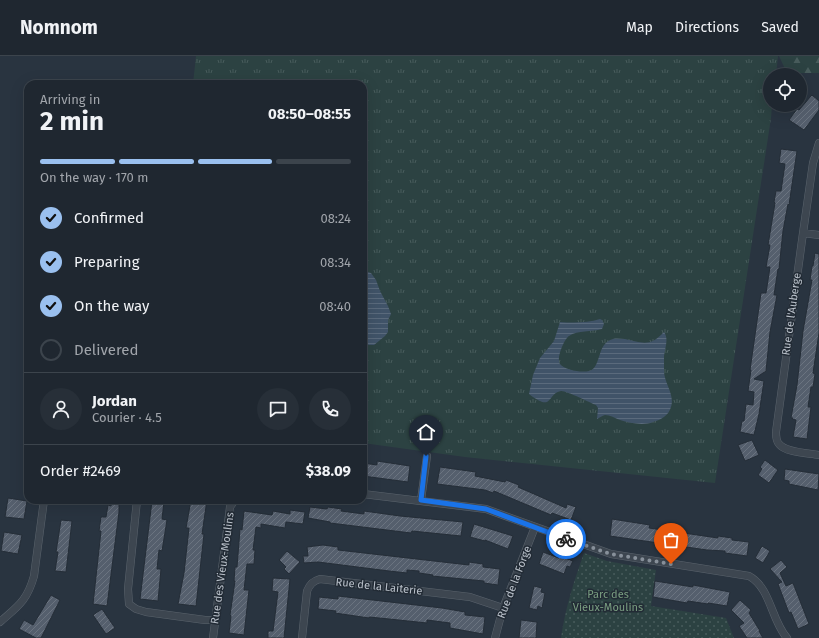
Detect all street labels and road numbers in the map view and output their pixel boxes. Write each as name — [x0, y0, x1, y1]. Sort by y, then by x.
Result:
street label: Rue de l'Auberge — [779, 272, 804, 356]
street label: Rue des Vieux-Moulins — [208, 511, 237, 625]
street label: Rue de la Forge — [495, 544, 534, 620]
street label: Rue de la Laiterie — [335, 575, 423, 598]

